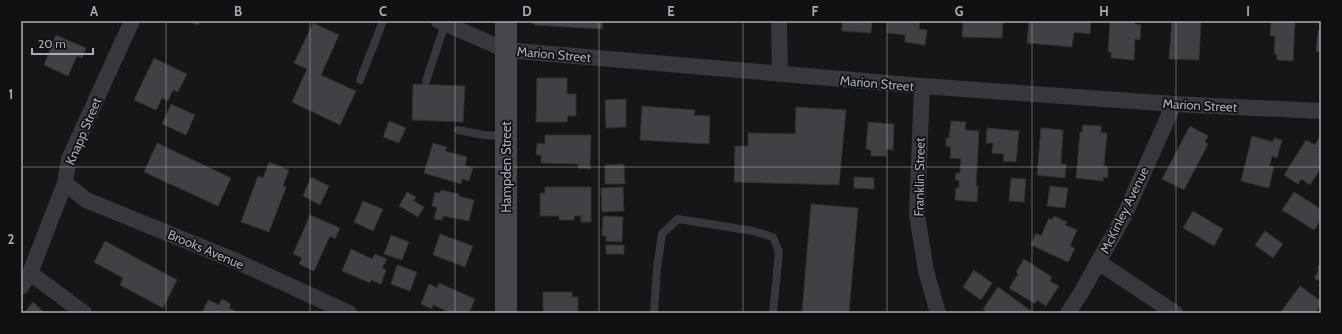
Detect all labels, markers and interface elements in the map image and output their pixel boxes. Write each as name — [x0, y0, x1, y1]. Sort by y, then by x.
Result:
text: A — [90, 3, 99, 19]
text: B — [234, 3, 242, 19]
text: C — [379, 3, 387, 19]
text: D — [522, 3, 532, 19]
text: E — [667, 3, 675, 19]
text: F — [812, 3, 819, 19]
text: G — [955, 3, 964, 19]
text: H — [1099, 3, 1109, 19]
text: I — [1246, 3, 1250, 19]
scale bar — [32, 30, 93, 56]
text: 20 m — [38, 36, 66, 51]
street label: Marion Street — [516, 43, 592, 65]
street label: Marion Street — [839, 72, 915, 94]
text: 1 — [9, 86, 13, 102]
street label: Knapp Street — [62, 94, 105, 167]
street label: Marion Street — [1162, 95, 1238, 115]
street label: Hampden Street — [498, 121, 514, 213]
street label: Franklin Street — [910, 137, 928, 217]
street label: McKinley Avenue — [1096, 164, 1152, 256]
street label: Brooks Avenue — [165, 226, 247, 272]
text: 2 — [8, 231, 15, 247]

